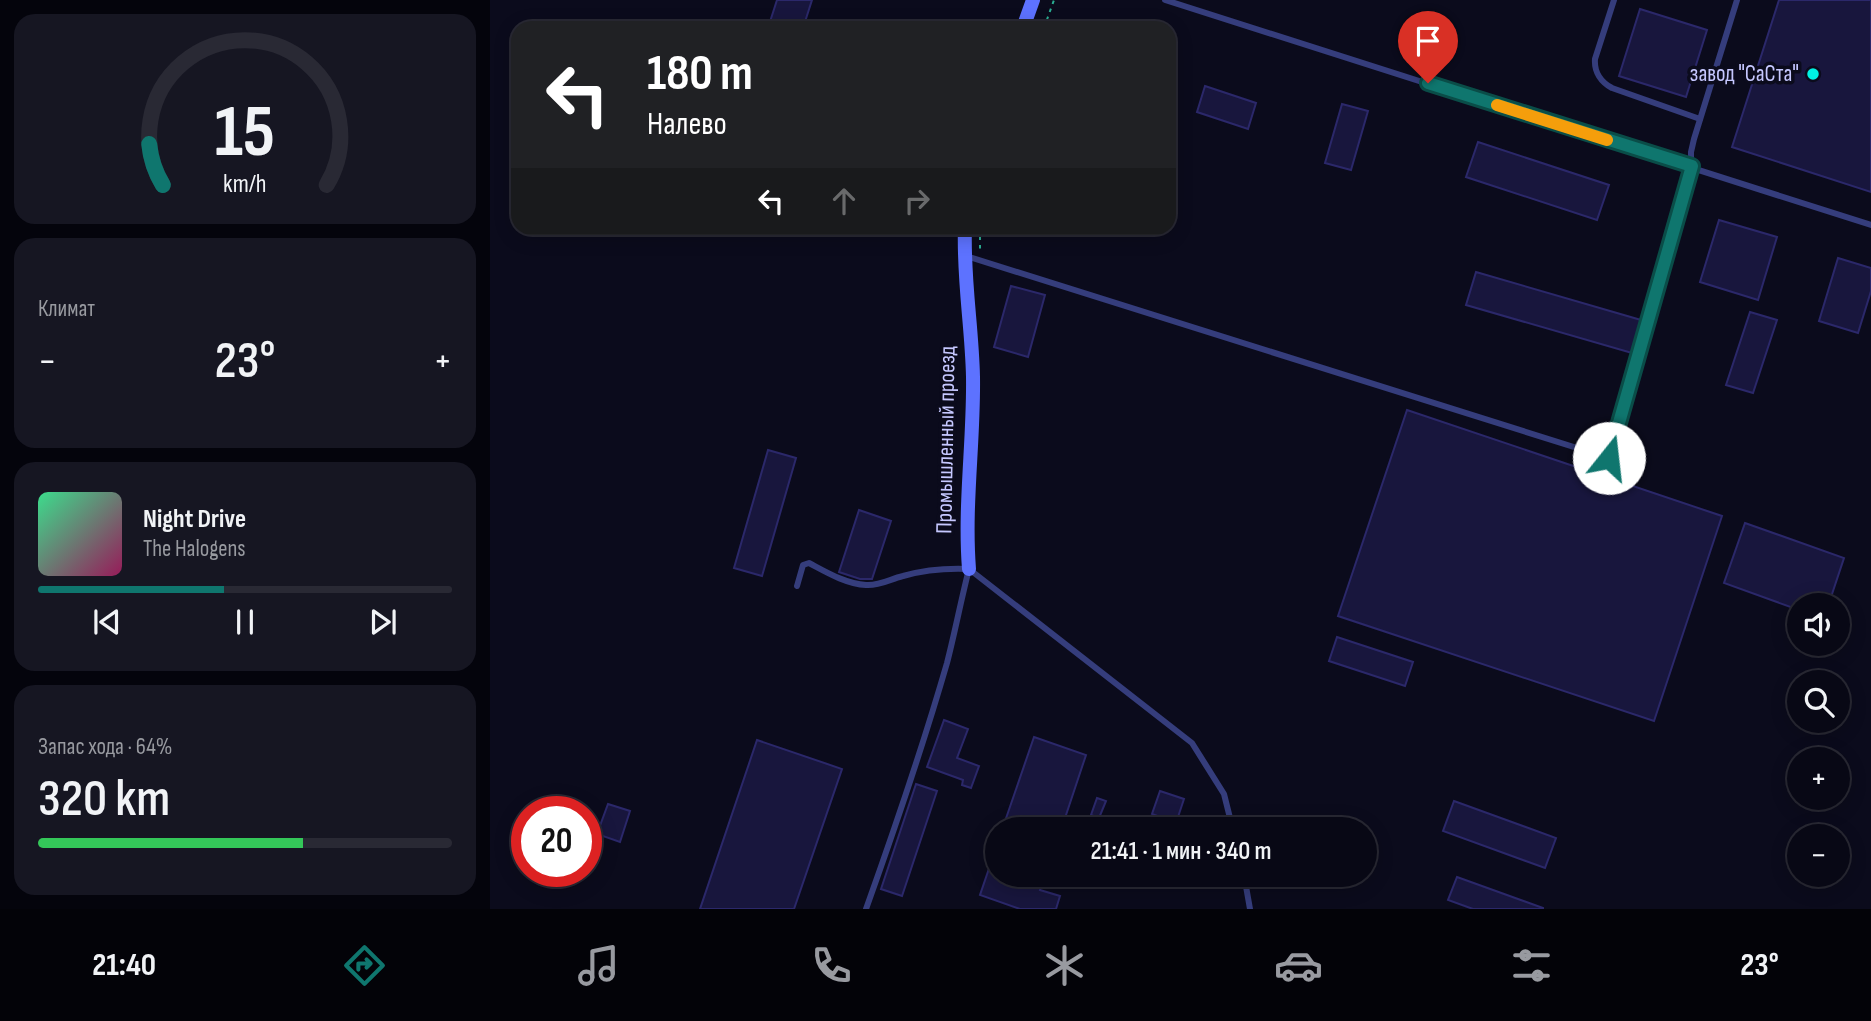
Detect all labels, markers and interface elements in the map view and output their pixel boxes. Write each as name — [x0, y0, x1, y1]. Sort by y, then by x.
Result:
pin — [1398, 11, 1458, 83]
icon: arrive — [1409, 22, 1447, 60]
text: 180 m — [647, 45, 753, 104]
icon: left — [532, 49, 623, 140]
place label: завод "СаСта" — [1690, 60, 1799, 88]
marker: завод "СаСта" — [1805, 66, 1821, 82]
text: 15 — [215, 89, 275, 177]
text: Налево — [647, 105, 727, 144]
text: km/h — [223, 169, 267, 200]
icon: left — [752, 182, 790, 220]
icon: ahead — [825, 182, 863, 220]
icon: right — [898, 182, 936, 220]
text: Климат — [38, 295, 95, 323]
text: 23° — [215, 330, 275, 393]
text: − — [38, 339, 57, 384]
text: + — [433, 339, 452, 384]
street label: Промышленный проезд — [930, 345, 962, 534]
position arrow — [1572, 421, 1646, 495]
text: Night Drive — [143, 504, 246, 535]
text: The Halogens — [143, 535, 246, 563]
map controls — [1787, 593, 1850, 887]
button: sound — [1787, 593, 1850, 656]
icon: previous — [88, 603, 126, 641]
icon: pause — [226, 603, 264, 641]
icon: next — [364, 603, 402, 641]
button: search — [1787, 670, 1850, 733]
text: Запас хода · 64% — [38, 733, 173, 761]
button: + — [1787, 747, 1850, 810]
text: 320 km — [38, 768, 170, 831]
speed limit sign: 20 — [511, 796, 602, 887]
button: − — [1787, 824, 1850, 887]
text: 21:41 · 1 мин · 340 m — [1091, 836, 1271, 867]
icon: directions — [340, 941, 389, 990]
icon: music — [574, 941, 623, 990]
icon: phone — [807, 941, 856, 990]
icon: climate — [1040, 941, 1089, 990]
icon: car — [1274, 941, 1323, 990]
icon: filters — [1507, 941, 1556, 990]
text: 21:40 — [92, 946, 156, 985]
text: 23° — [1740, 946, 1779, 985]

